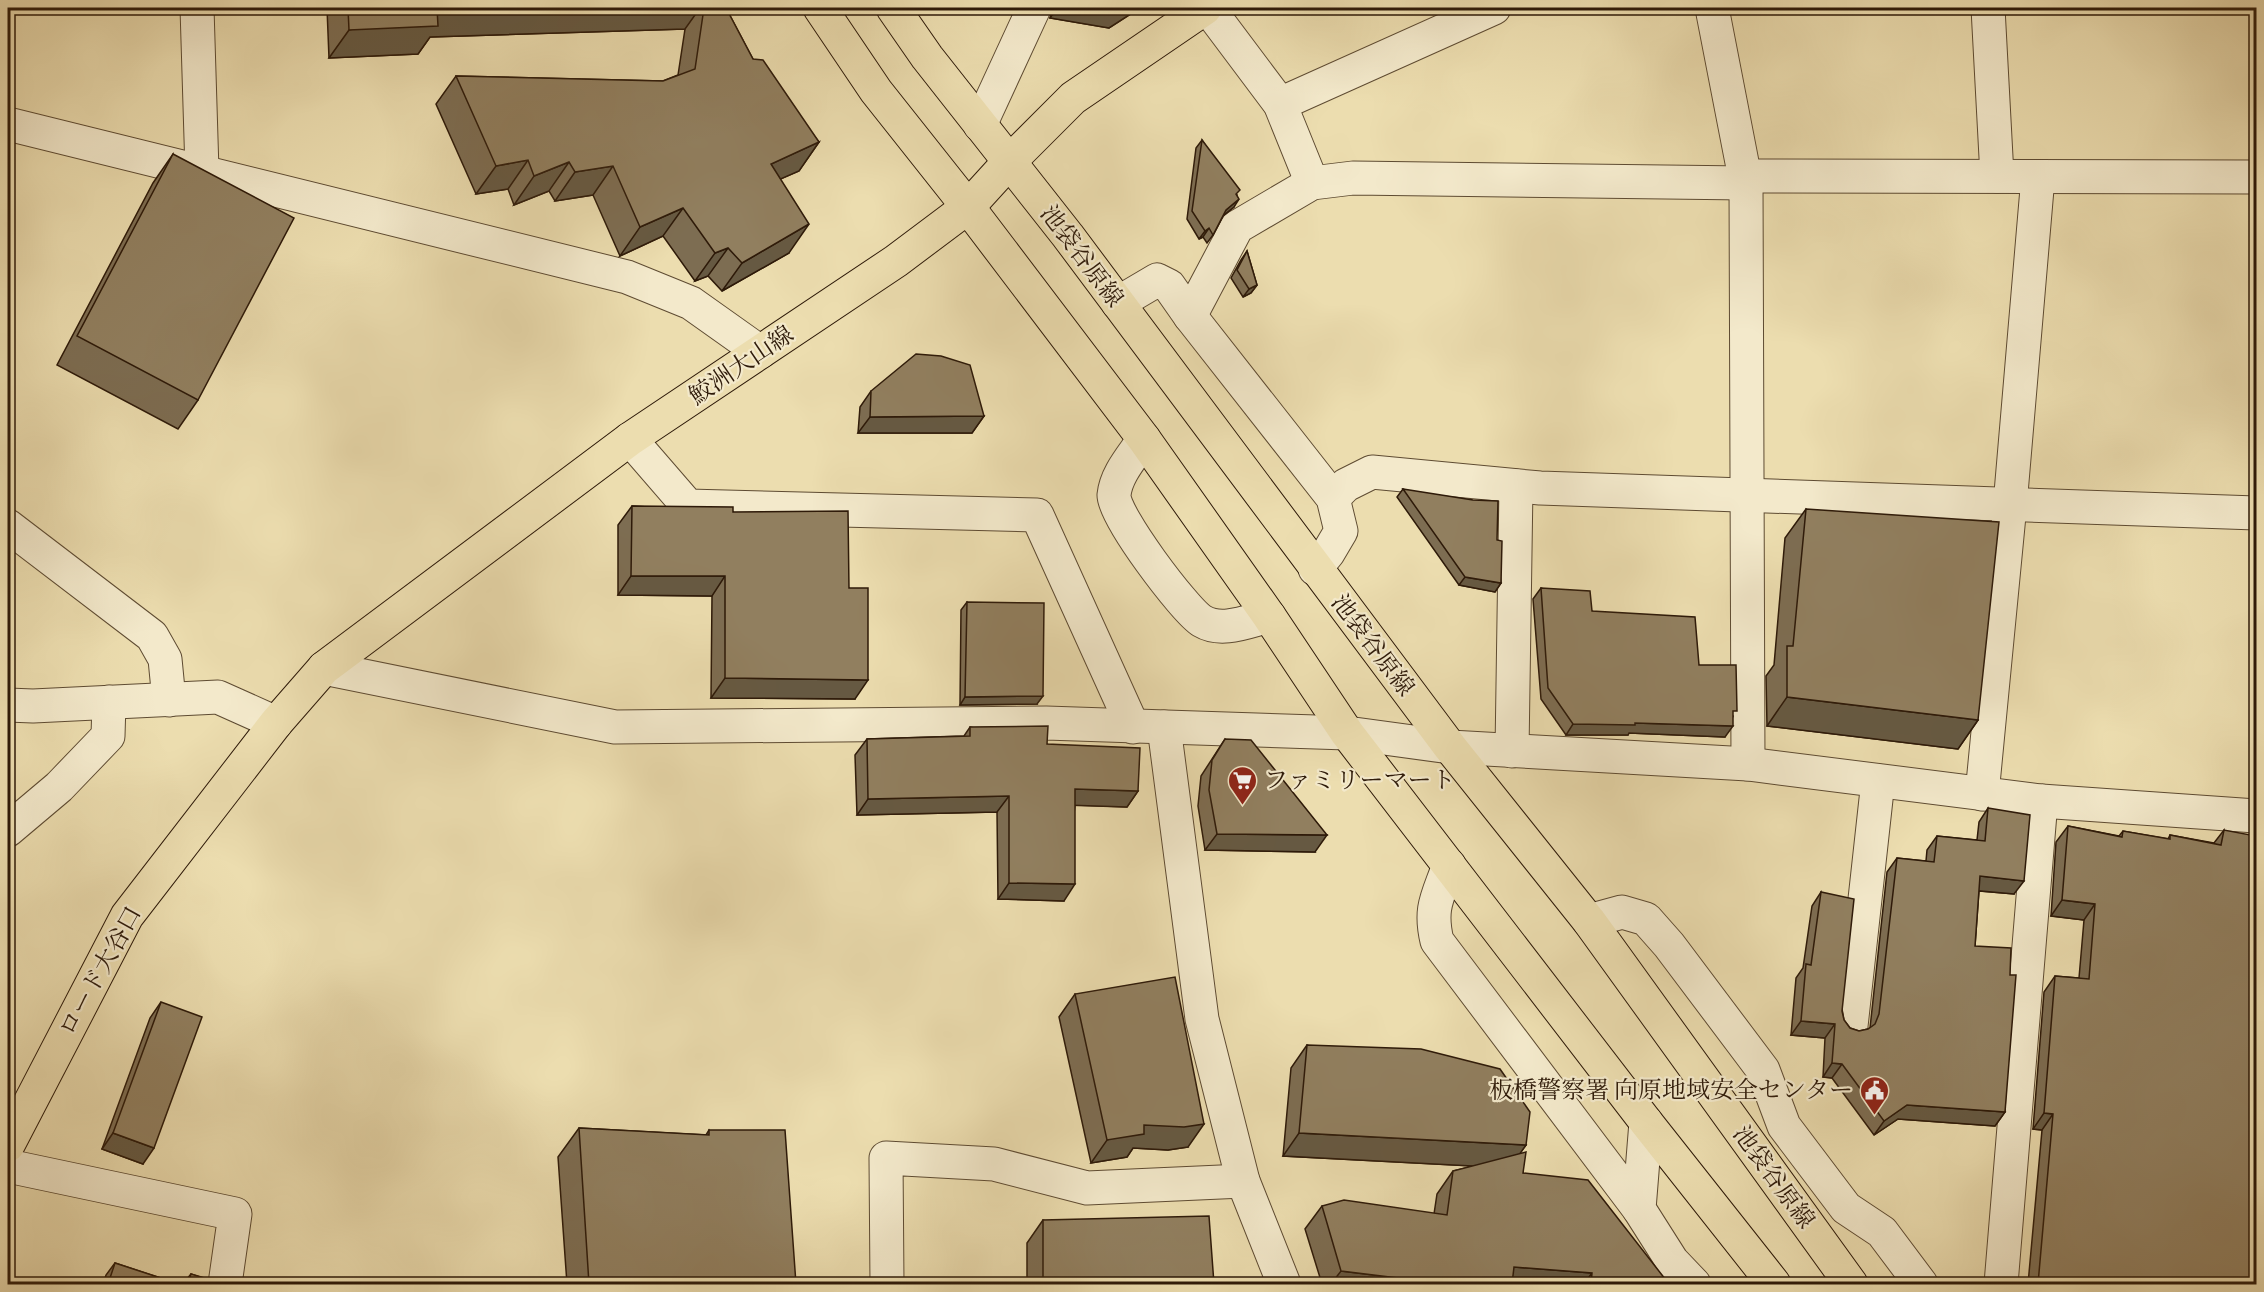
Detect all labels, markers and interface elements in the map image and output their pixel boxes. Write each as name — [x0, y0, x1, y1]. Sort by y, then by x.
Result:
street label: 池袋谷原線 — [1033, 198, 1131, 314]
street label: 鮫洲大山線 — [682, 318, 800, 412]
street label: 池袋谷原線 — [1324, 587, 1422, 703]
supermarket icon: ファミリーマート — [1227, 764, 1259, 806]
place label: ファミリーマート — [1264, 764, 1456, 796]
street label: ロード大谷口 — [51, 900, 149, 1042]
place label: 板橋警察署 向原地域安全センター — [1489, 1074, 1853, 1106]
public building icon: 板橋警察署 向原地域安全センター — [1858, 1074, 1890, 1116]
street label: 池袋谷原線 — [1726, 1119, 1822, 1235]

